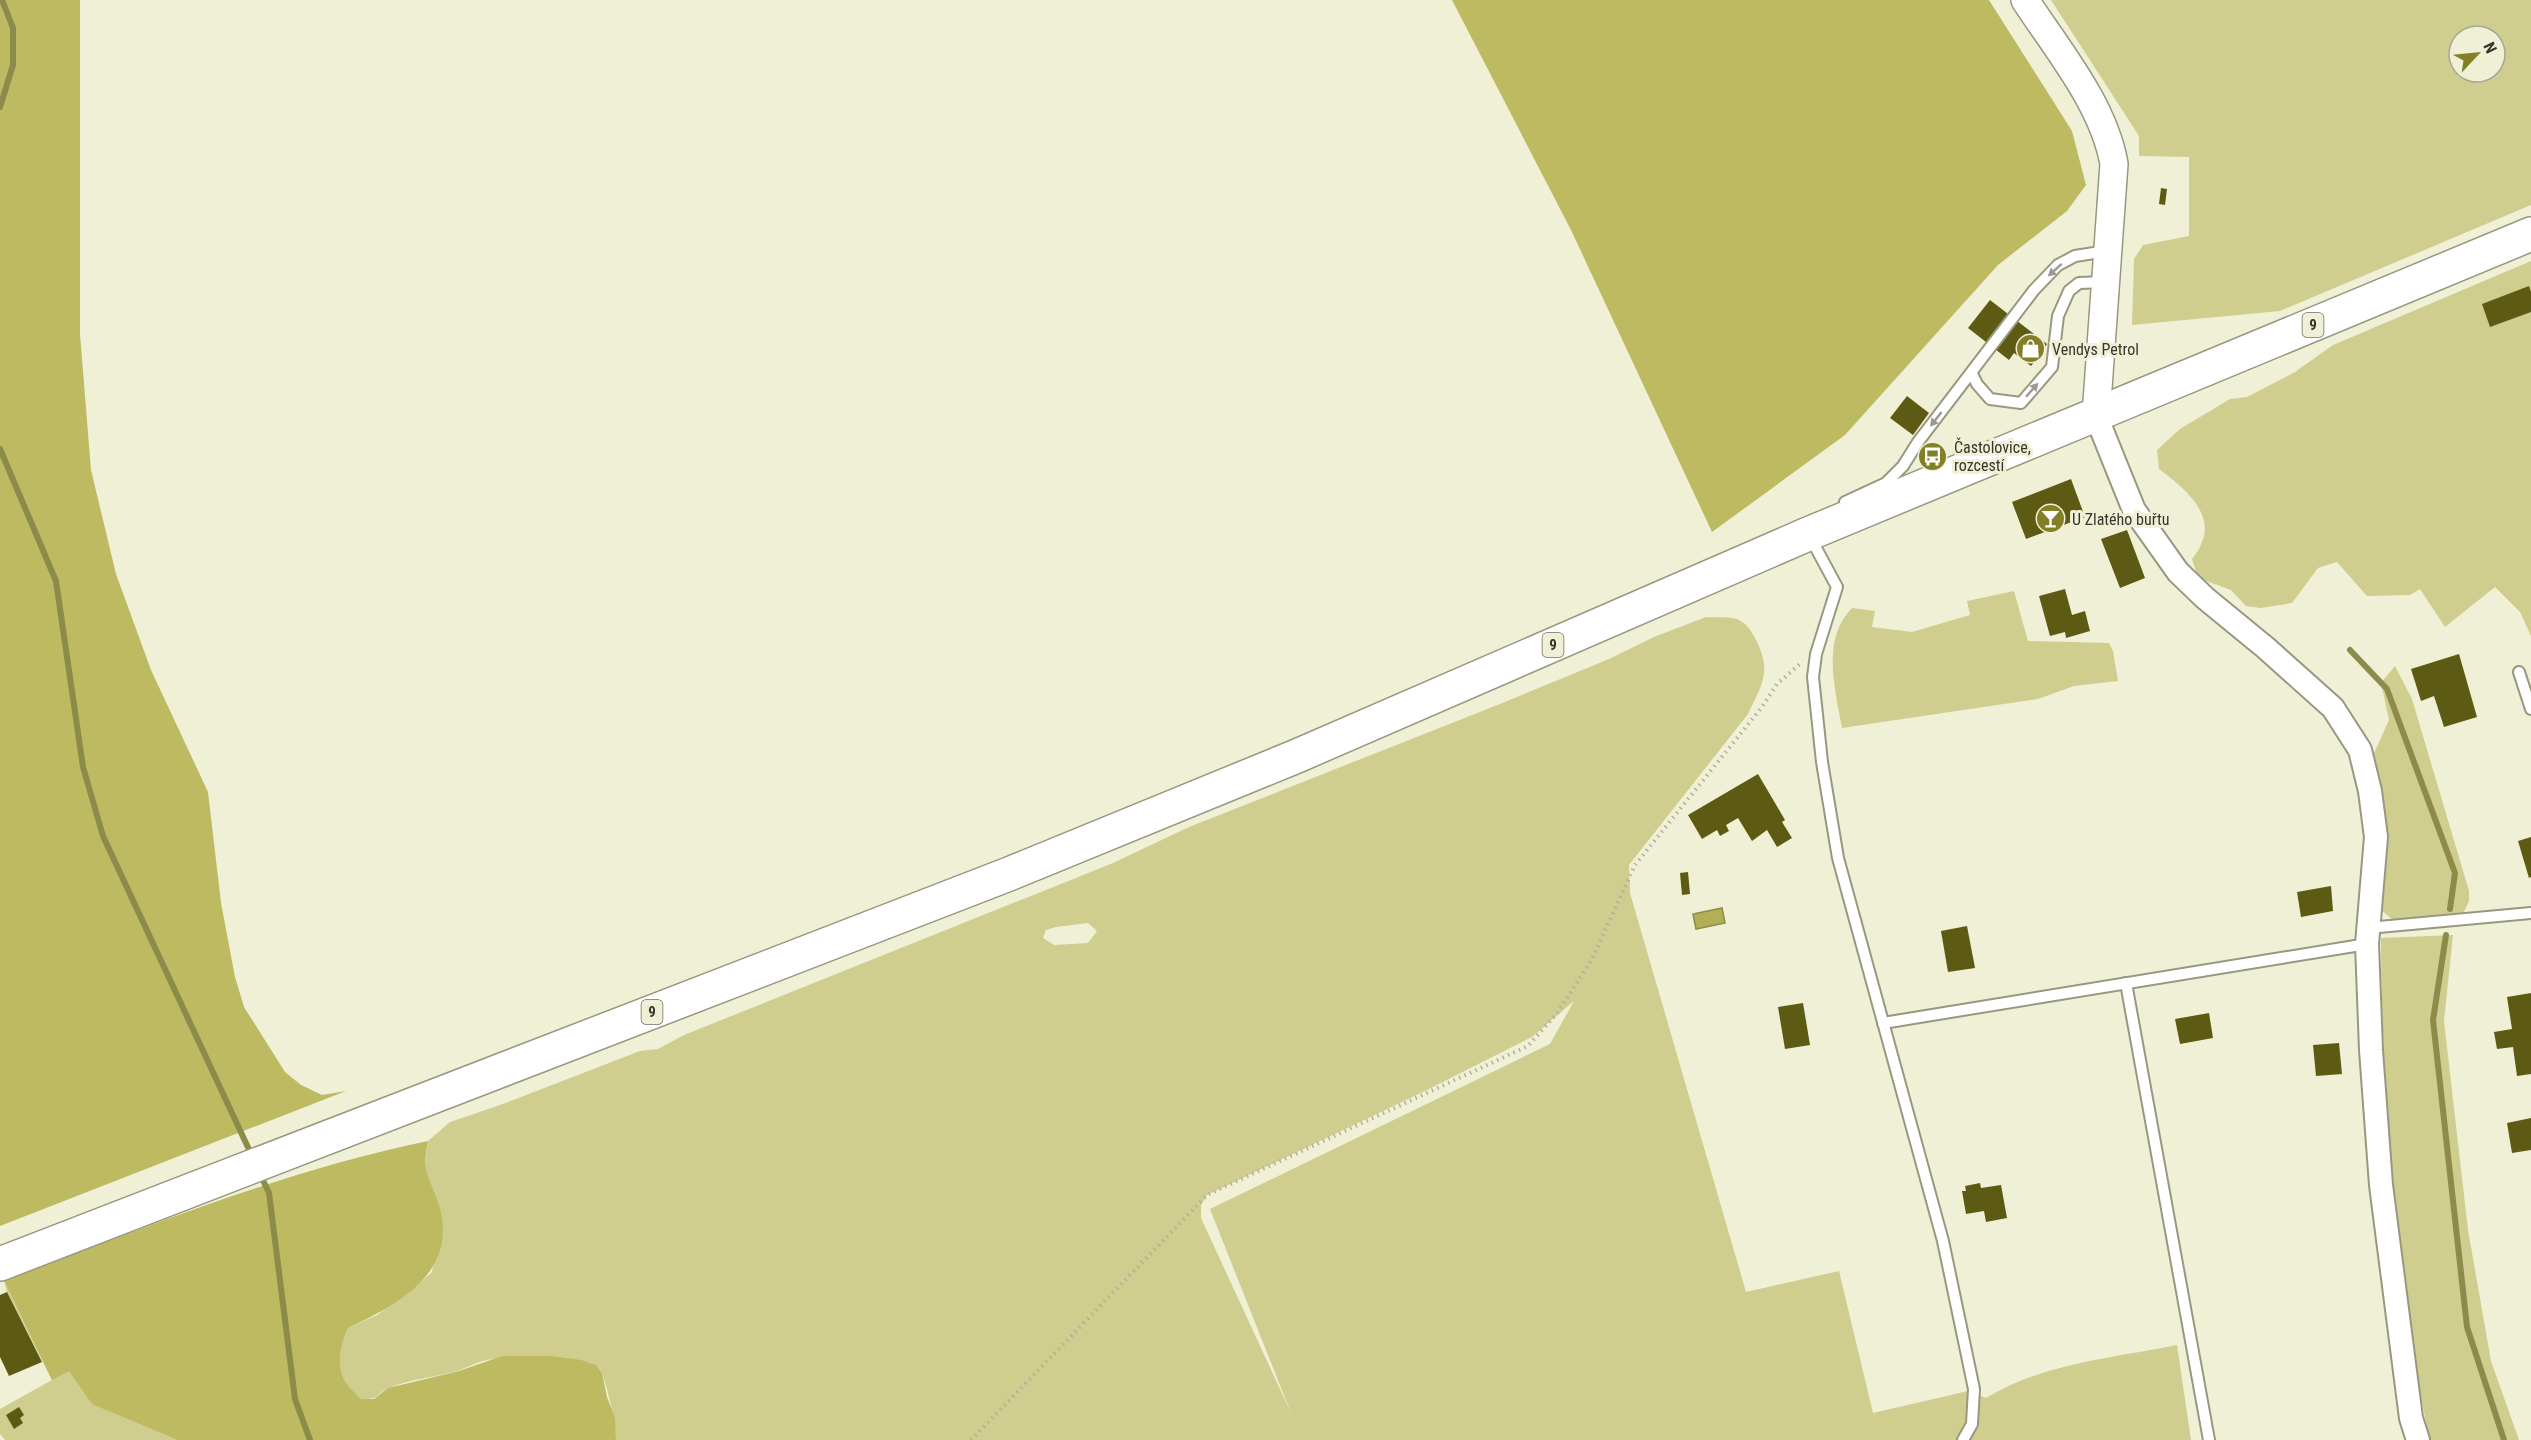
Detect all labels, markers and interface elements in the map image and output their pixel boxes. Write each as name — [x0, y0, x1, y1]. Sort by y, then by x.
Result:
north arrow — [2447, 24, 2507, 84]
text: N — [2479, 39, 2501, 56]
one-way arrow — [2047, 263, 2062, 277]
road number: 9 — [2302, 313, 2324, 337]
shop icon: Vendys Petrol — [2015, 333, 2047, 365]
place label: Vendys Petrol — [2052, 340, 2139, 359]
one-way arrow — [2025, 383, 2038, 398]
one-way arrow — [1930, 412, 1942, 427]
place label: Častolovice, rozcestí — [1954, 437, 2031, 475]
bus stop icon: Častolovice, rozcestí — [1917, 440, 1949, 472]
bar icon: U Zlatého buřtu — [2035, 503, 2067, 535]
place label: U Zlatého buřtu — [2072, 510, 2169, 529]
road number: 9 — [1542, 633, 1564, 657]
road number: 9 — [642, 1000, 662, 1024]

